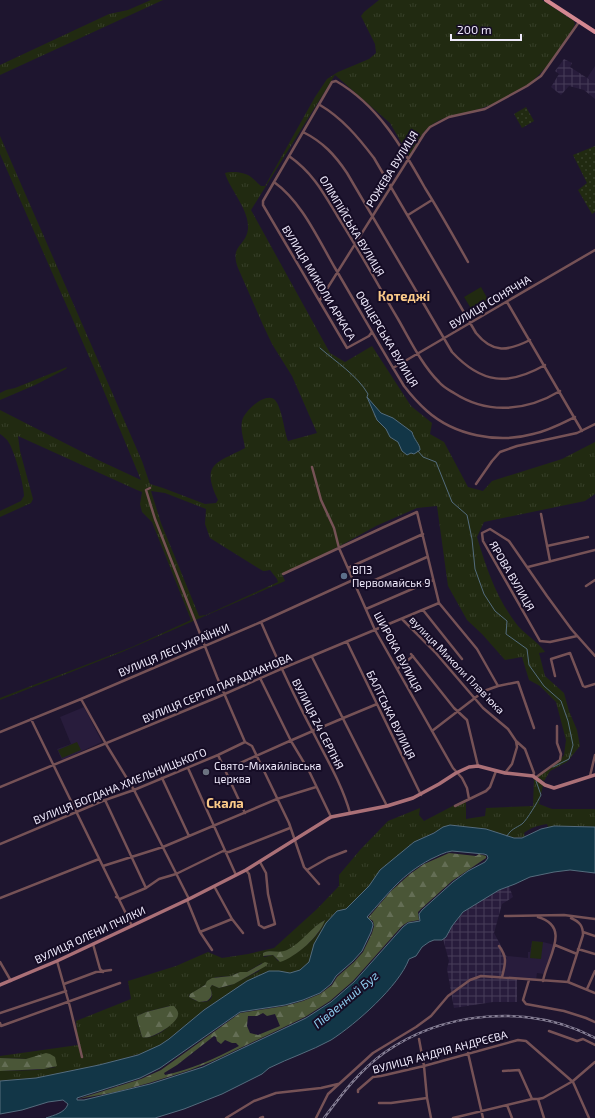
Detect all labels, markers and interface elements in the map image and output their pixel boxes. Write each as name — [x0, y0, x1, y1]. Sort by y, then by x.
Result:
scale bar — [451, 16, 521, 42]
text: 200 m — [457, 22, 491, 36]
street label: РОЖЕВА ВУЛИЦЯ — [363, 128, 420, 209]
street label: ОЛІМПІЙСЬКА ВУЛИЦЯ — [317, 173, 388, 278]
street label: ВУЛИЦЯ МИКОЛИ АРКАСА — [280, 223, 359, 343]
street label: ВУЛИЦЯ СОНЯЧНА — [447, 272, 533, 331]
street label: ОФІЦЕРСЬКА ВУЛИЦЯ — [354, 288, 421, 389]
district label: Котеджі — [378, 288, 430, 304]
street label: ЯРОВА ВУЛИЦЯ — [487, 539, 538, 613]
place label: ВПЗ Первомайськ 9 — [352, 563, 431, 589]
marker: ВПЗ Первомайськ 9 — [339, 571, 349, 581]
street label: ШИРОКА ВУЛИЦЯ — [372, 609, 425, 694]
street label: вулиця Миколи Плавʼюка — [406, 613, 508, 717]
street label: ВУЛИЦЯ ЛЕСІ УКРАЇНКИ — [116, 620, 231, 679]
street label: ВУЛИЦЯ СЕРГІЯ ПАРАДЖАНОВА — [140, 650, 294, 725]
street label: БАЛТСЬКА ВУЛИЦЯ — [364, 668, 419, 761]
street label: ВУЛИЦЯ 24 СЕРПНЯ — [290, 676, 347, 771]
street label: ВУЛИЦЯ БОГДАНА ХМЕЛЬНИЦЬКОГО — [31, 745, 208, 826]
place label: Свято-Михайлівська церква — [214, 759, 321, 785]
marker: Свято-Михайлівська церква — [201, 767, 211, 777]
district label: Скала — [206, 795, 244, 811]
street label: ВУЛИЦЯ ОЛЕНИ ПЧІЛКИ — [32, 903, 147, 966]
water label: Південний Буг — [310, 968, 381, 1031]
street label: ВУЛИЦЯ АНДРІЯ АНДРЄЄВА — [371, 1027, 509, 1076]

